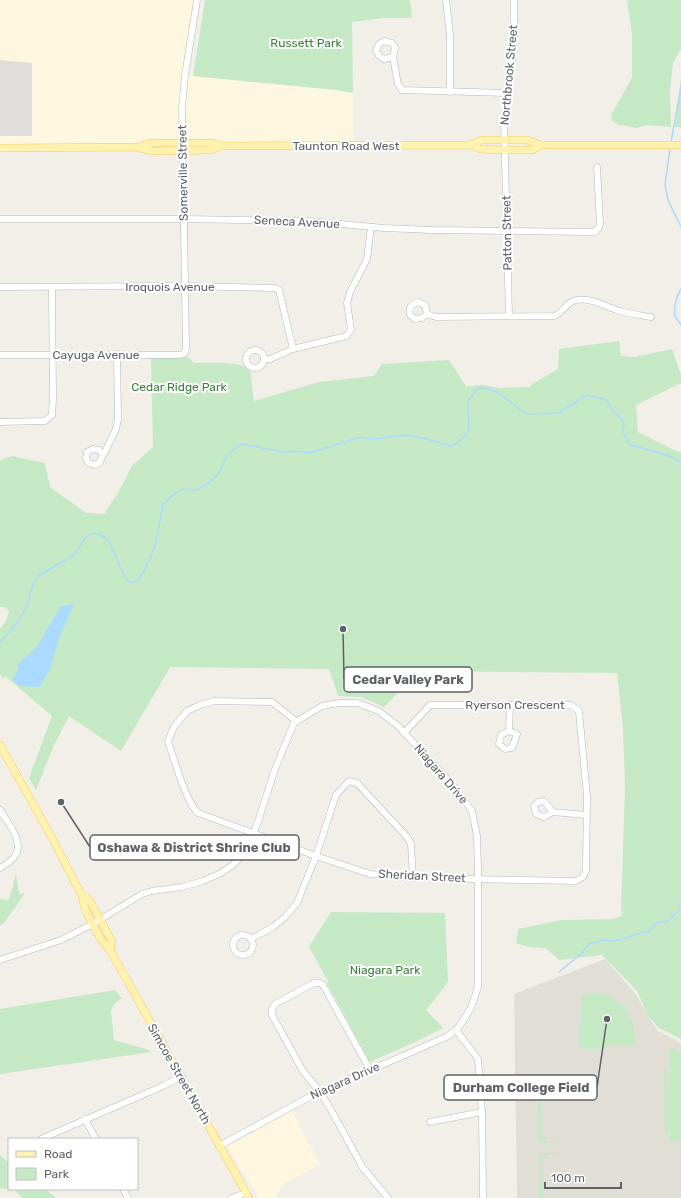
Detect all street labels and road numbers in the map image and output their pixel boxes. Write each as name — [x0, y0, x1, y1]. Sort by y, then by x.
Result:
street label: Northbrook Street — [498, 24, 520, 126]
street label: Somerville Street — [175, 125, 191, 221]
street label: Taunton Road West — [293, 139, 400, 153]
street label: Patton Street — [499, 195, 515, 271]
street label: Seneca Avenue — [254, 213, 341, 231]
street label: Iroquois Avenue — [125, 280, 215, 294]
street label: Cayuga Avenue — [53, 348, 140, 362]
street label: Ryerson Crescent — [465, 698, 565, 712]
street label: Niagara Drive — [411, 741, 471, 807]
street label: Sheridan Street — [378, 867, 466, 885]
street label: Simcoe Street North — [145, 1021, 213, 1127]
street label: Niagara Drive — [308, 1059, 382, 1103]

